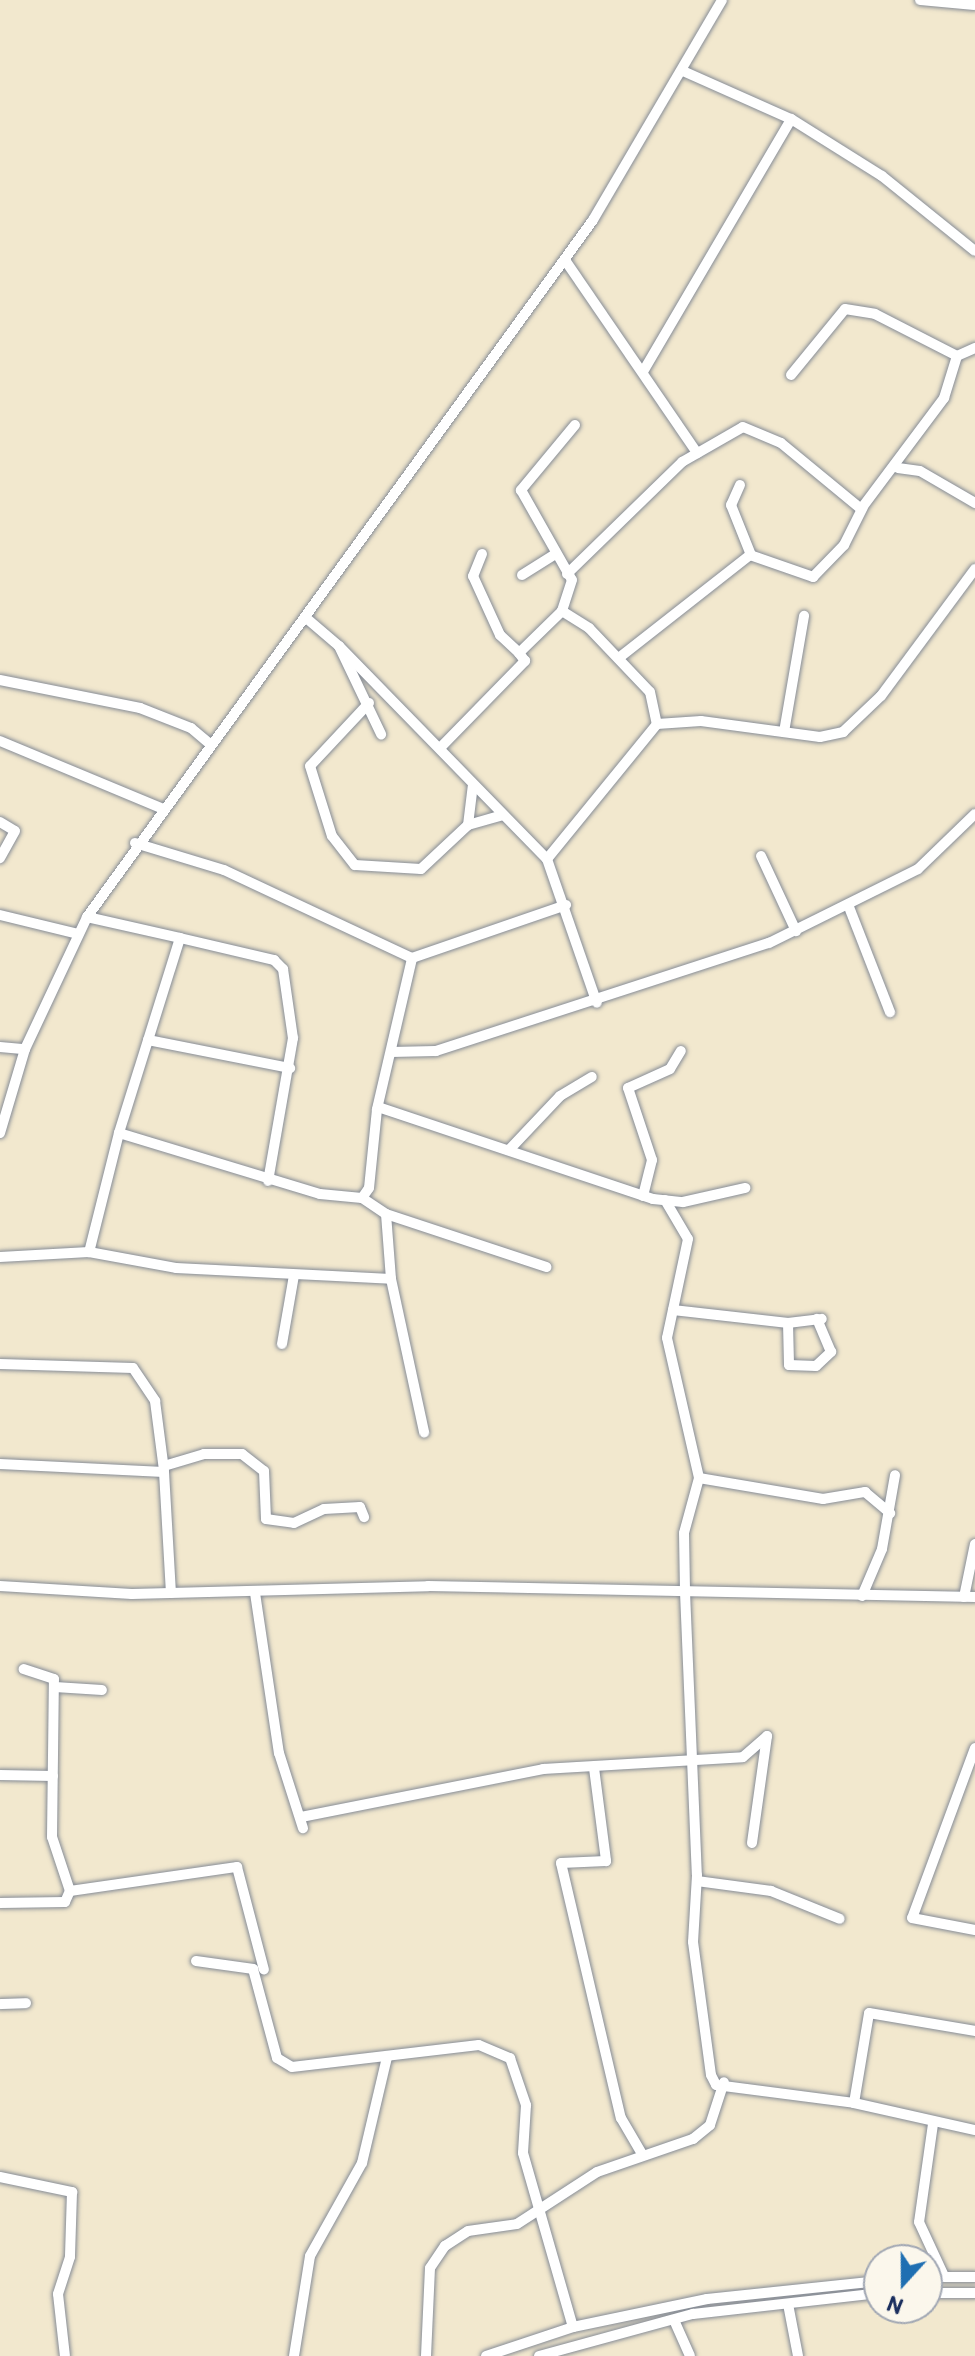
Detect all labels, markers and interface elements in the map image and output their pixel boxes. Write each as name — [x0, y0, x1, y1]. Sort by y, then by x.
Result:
north arrow — [863, 2244, 943, 2324]
text: N — [883, 2290, 907, 2320]

